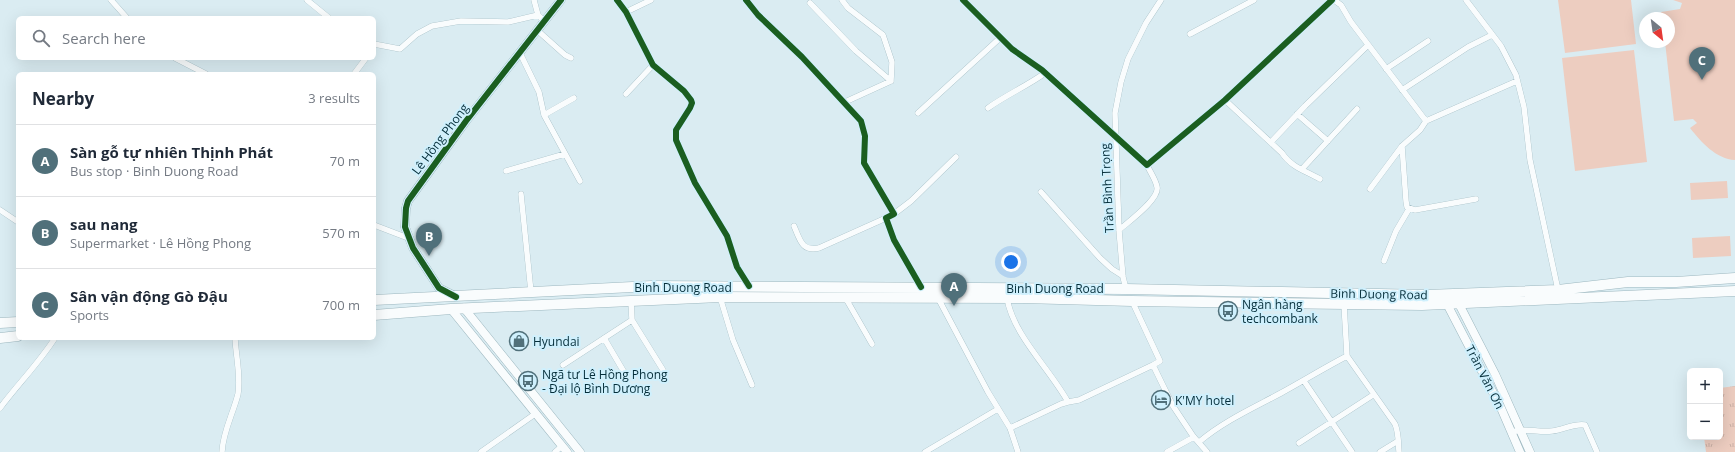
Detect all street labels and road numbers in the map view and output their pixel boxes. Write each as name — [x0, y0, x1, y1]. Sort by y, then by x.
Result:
street label: Lê Hồng Phong — [408, 100, 473, 178]
street label: Trần Bình Trọng — [1096, 142, 1118, 233]
street label: Binh Duong Road — [634, 279, 732, 296]
street label: Binh Duong Road — [1006, 280, 1104, 297]
street label: Binh Duong Road — [1330, 285, 1428, 303]
street label: Trần Văn Ơn — [1462, 342, 1508, 412]

